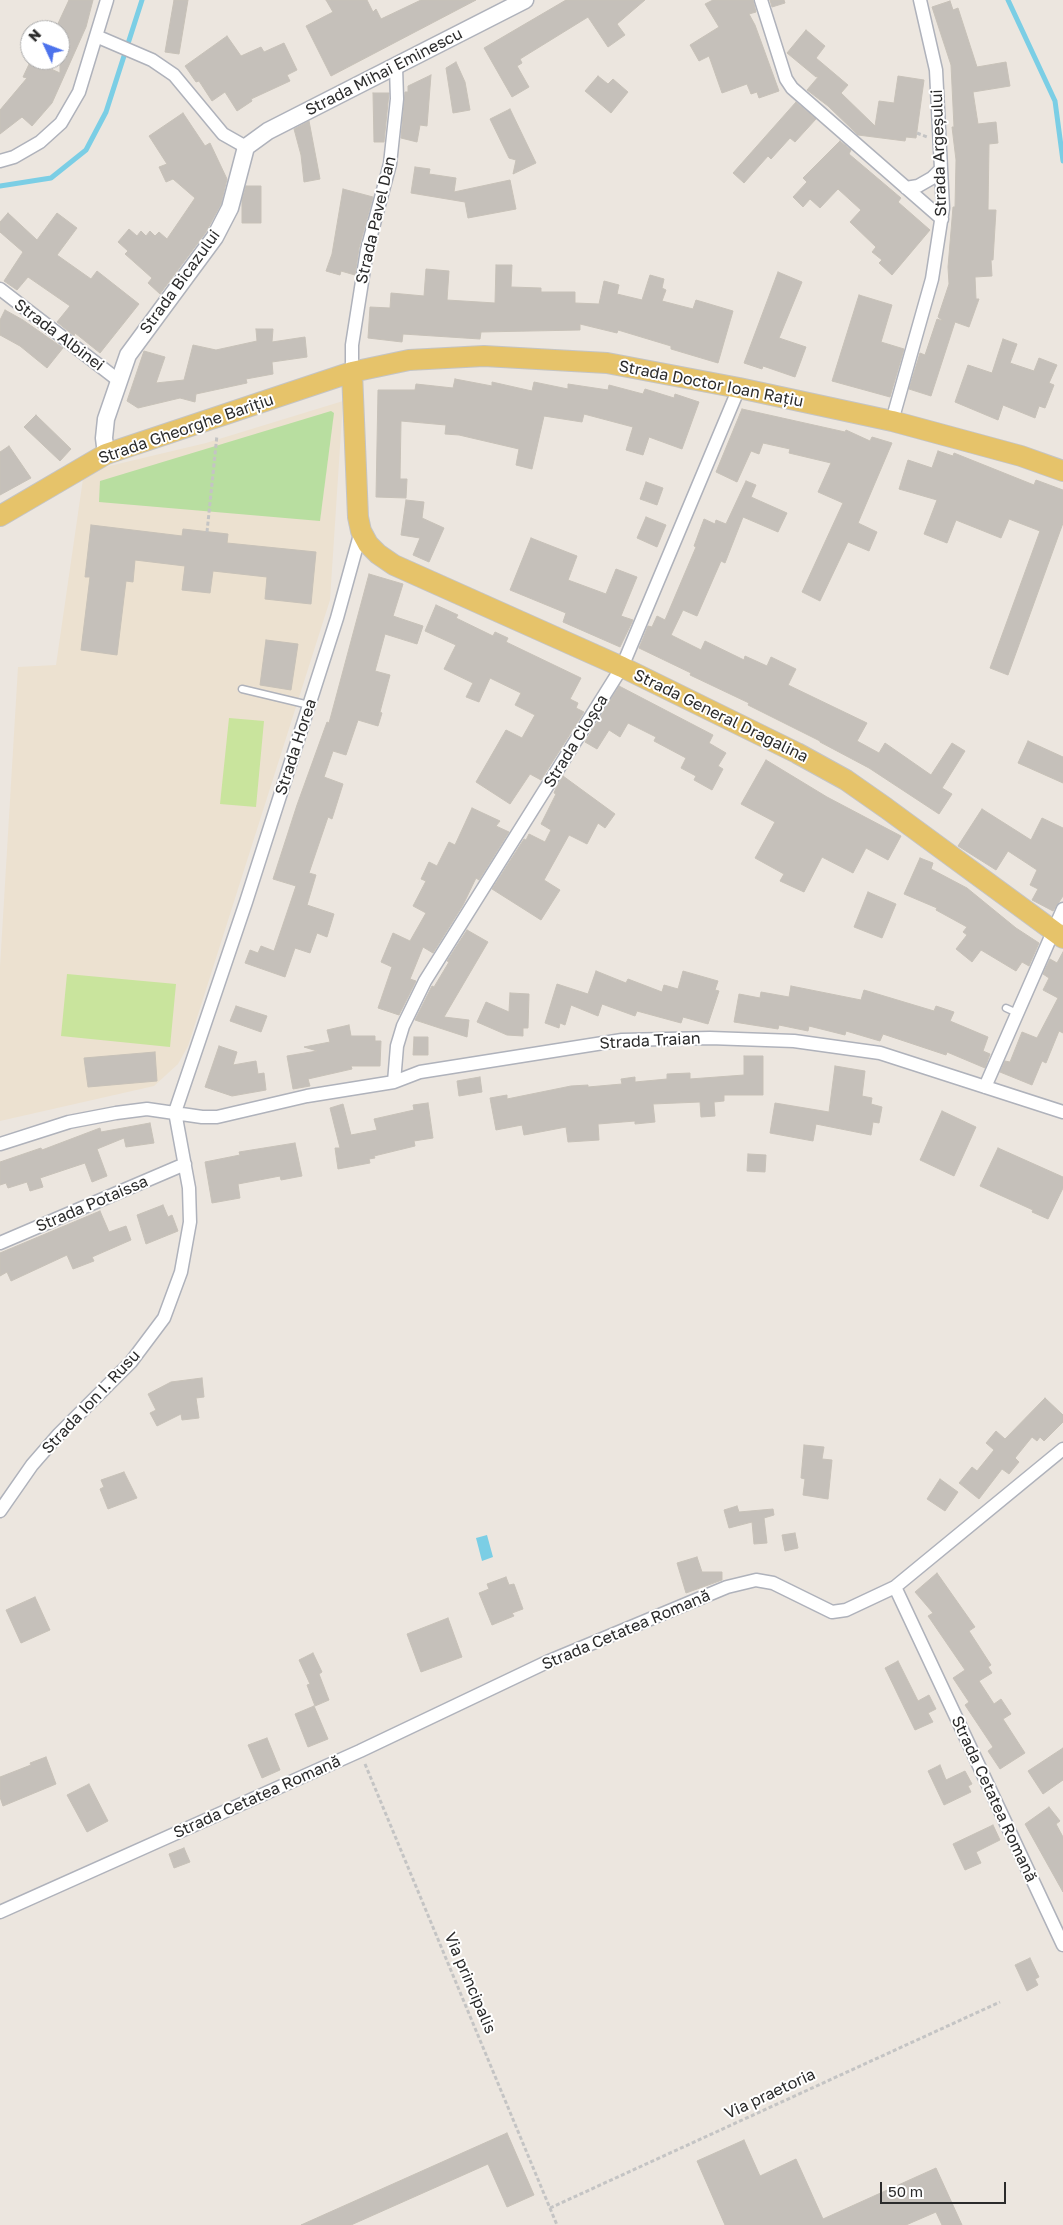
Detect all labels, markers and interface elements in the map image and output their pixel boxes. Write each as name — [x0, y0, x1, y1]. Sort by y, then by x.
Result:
north arrow — [20, 20, 70, 70]
street label: Strada Mihai Eminescu — [302, 24, 466, 120]
text: N — [25, 25, 44, 45]
street label: Strada Argeșului — [927, 89, 951, 217]
street label: Strada Pavel Dan — [352, 154, 400, 286]
street label: Strada Bicazului — [136, 226, 224, 338]
street label: Strada Albinei — [10, 295, 108, 375]
street label: Strada Doctor Ioan Rațiu — [617, 357, 805, 411]
street label: Strada Gheorghe Barițiu — [96, 390, 276, 468]
street label: Strada General Dragalina — [631, 665, 811, 767]
street label: Strada Cloșca — [540, 691, 612, 791]
street label: Strada Horea — [271, 696, 321, 798]
street label: Strada Traian — [599, 1029, 701, 1053]
street label: Strada Potaissa — [33, 1172, 151, 1236]
street label: Strada Ion I. Rusu — [38, 1346, 144, 1458]
street label: Strada Cetatea Romană — [539, 1586, 713, 1674]
street label: Strada Cetatea Romană — [947, 1713, 1041, 1885]
street label: Strada Cetatea Romană — [170, 1751, 344, 1843]
street label: Via principalis — [440, 1930, 500, 2036]
street label: Via praetoria — [722, 2065, 818, 2123]
scale bar — [883, 2172, 1009, 2204]
text: 50 m — [888, 2182, 923, 2200]

